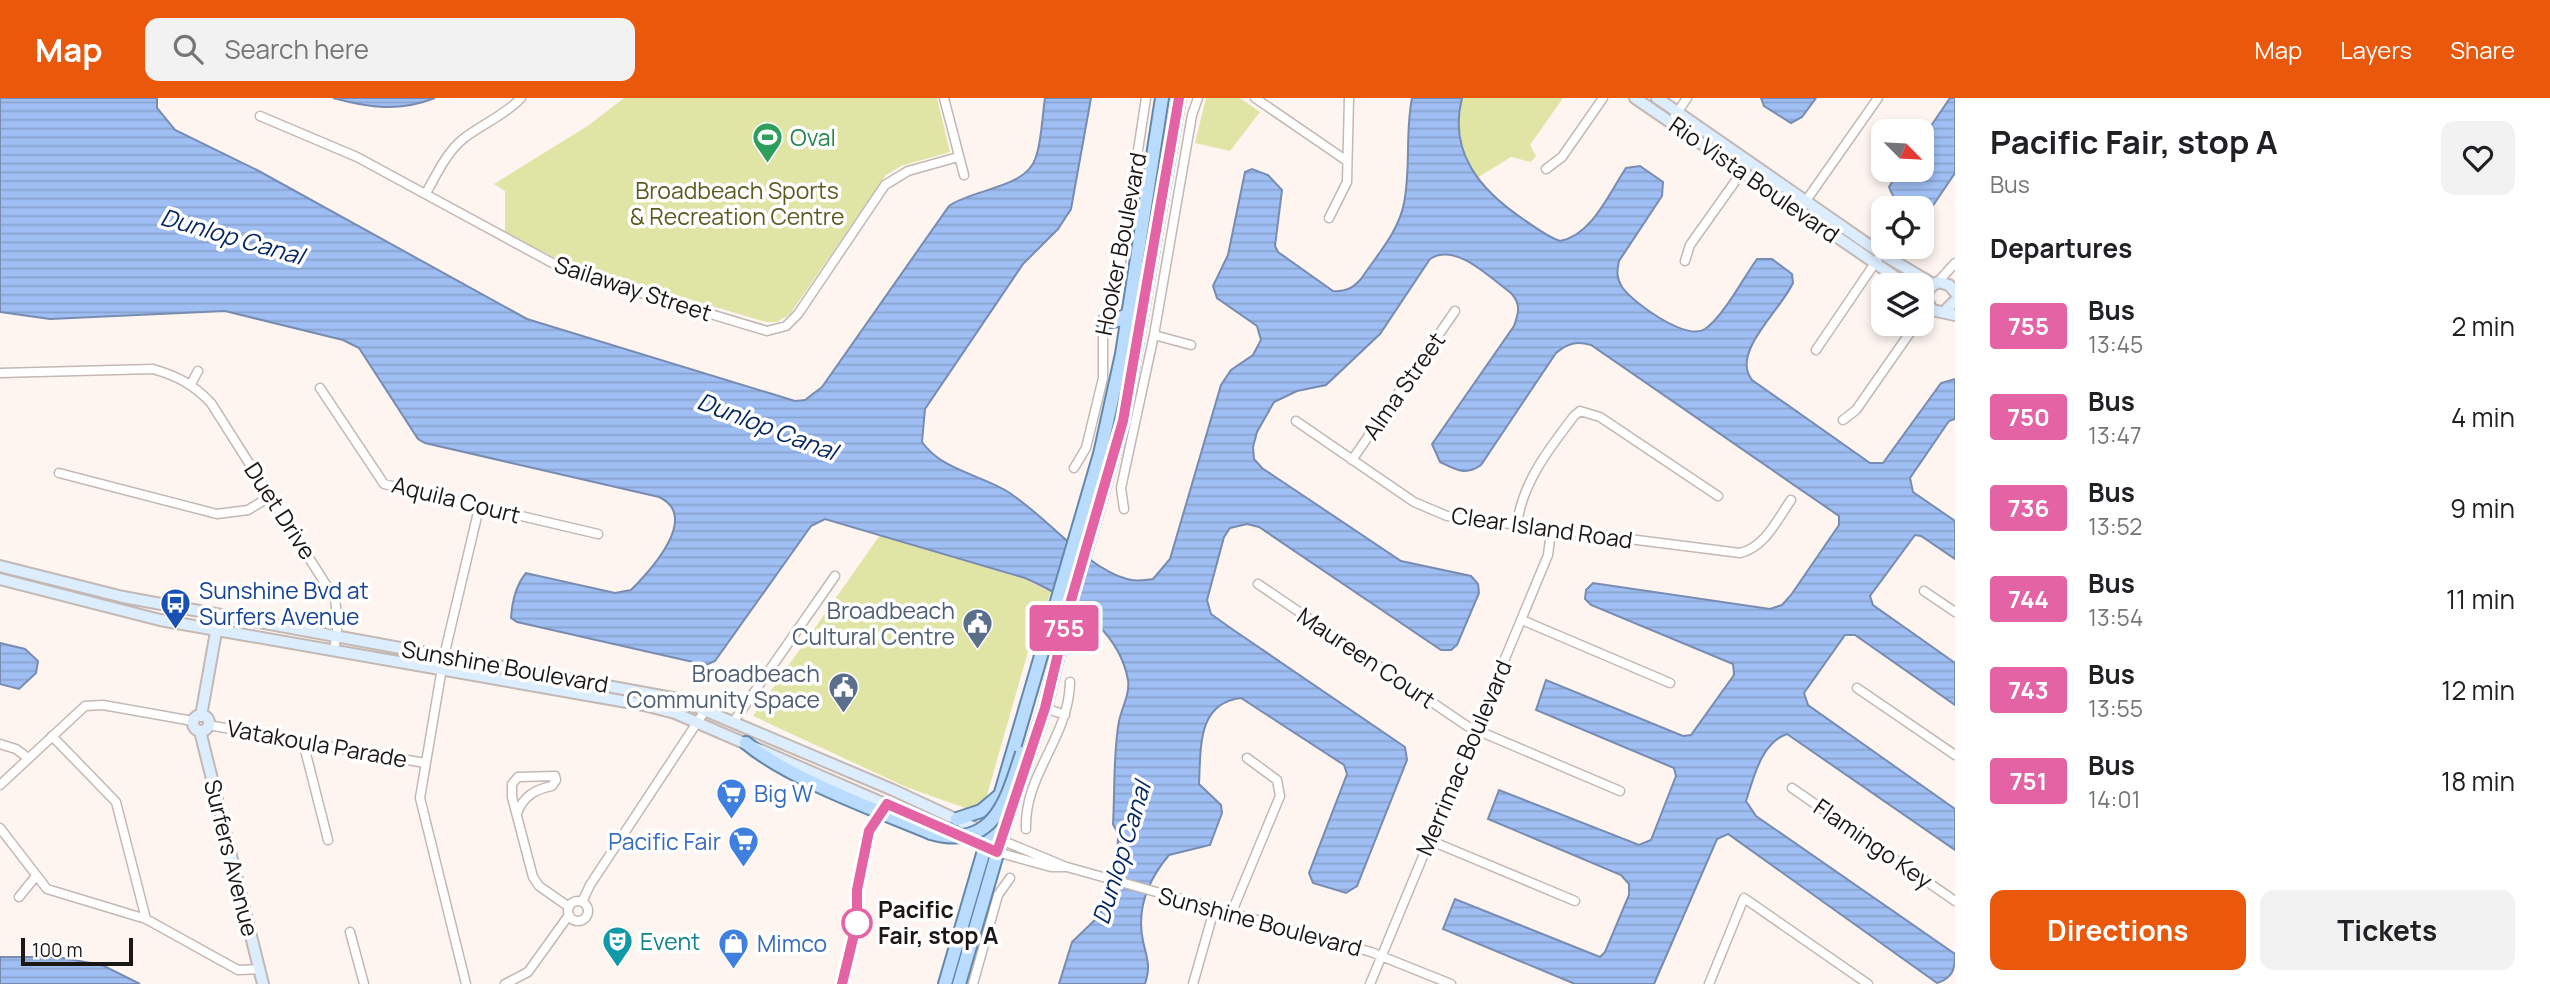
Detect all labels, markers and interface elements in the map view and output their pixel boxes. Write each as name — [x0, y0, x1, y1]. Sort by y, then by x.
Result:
search box — [145, 18, 635, 81]
text: Map — [35, 27, 103, 72]
icon: search — [169, 30, 207, 68]
text: Search here — [225, 31, 369, 67]
text: Map — [2255, 33, 2302, 66]
text: Layers — [2340, 33, 2412, 66]
text: Share — [2450, 33, 2515, 66]
street label: Rio Vista Boulevard — [1663, 109, 1846, 250]
north arrow — [1871, 119, 1934, 182]
map controls — [1871, 119, 1934, 336]
text: Pacific Fair, stop A — [1990, 119, 2278, 164]
sports icon: Oval — [750, 121, 784, 165]
place label: Oval — [790, 121, 836, 153]
button: heart — [2441, 121, 2515, 195]
street label: Hooker Boulevard — [1087, 150, 1153, 338]
text: Bus — [1990, 168, 2030, 200]
park label: Broadbeach Sports & Recreation Centre — [630, 174, 844, 232]
button: locate — [1871, 196, 1934, 259]
water label: Dunlop Canal — [157, 199, 311, 273]
text: Departures — [1990, 230, 2132, 266]
street label: Sailaway Street — [551, 248, 716, 329]
button: layers — [1871, 273, 1934, 336]
text: Bus — [2088, 292, 2135, 328]
text: 2 min — [2451, 308, 2515, 344]
text: 755 — [2008, 309, 2049, 342]
street label: Alma Street — [1354, 325, 1452, 446]
text: 13:45 — [2088, 328, 2143, 360]
text: Bus — [2088, 383, 2135, 419]
water label: Dunlop Canal — [693, 384, 845, 469]
text: 4 min — [2451, 399, 2515, 435]
text: 750 — [2007, 400, 2050, 433]
text: 13:47 — [2088, 419, 2142, 451]
street label: Duet Drive — [237, 456, 324, 565]
street label: Aquila Court — [389, 468, 524, 530]
text: Bus — [2088, 474, 2135, 510]
text: 9 min — [2450, 490, 2515, 526]
text: 736 — [2008, 491, 2049, 524]
street label: Clear Island Road — [1449, 498, 1635, 556]
text: 13:52 — [2088, 510, 2142, 542]
text: Bus — [2088, 565, 2135, 601]
place label: Sunshine Bvd at Surfers Avenue — [199, 574, 369, 632]
text: 11 min — [2446, 581, 2515, 617]
text: 744 — [2008, 582, 2049, 615]
bus stop icon: Sunshine Bvd at Surfers Avenue — [159, 587, 193, 631]
place label: Broadbeach Cultural Centre — [792, 594, 955, 652]
street label: Maureen Court — [1291, 599, 1442, 715]
text: 13:54 — [2088, 601, 2143, 633]
line badge: 755 — [1024, 605, 1104, 651]
public building icon: Broadbeach Cultural Centre — [961, 607, 995, 651]
text: 755 — [1044, 611, 1084, 644]
street label: Sunshine Boulevard — [399, 632, 611, 700]
street label: Merrimac Boulevard — [1407, 655, 1519, 860]
text: Bus — [2088, 656, 2135, 692]
place label: Broadbeach Community Space — [626, 657, 820, 715]
public building icon: Broadbeach Community Space — [826, 670, 860, 714]
text: 12 min — [2441, 672, 2515, 708]
text: 743 — [2008, 673, 2049, 706]
text: 13:55 — [2088, 692, 2143, 724]
street label: Vatakoula Parade — [224, 711, 410, 775]
text: Bus — [2088, 747, 2135, 783]
text: 18 min — [2441, 763, 2515, 799]
text: 751 — [2010, 764, 2047, 797]
water label: Dunlop Canal — [1083, 774, 1159, 928]
street label: Surfers Avenue — [197, 776, 267, 940]
supermarket icon: Big W — [714, 777, 748, 821]
place label: Big W — [754, 777, 814, 809]
text: 14:01 — [2088, 783, 2140, 815]
street label: Flamingo Key — [1808, 790, 1939, 896]
place label: Pacific Fair — [608, 825, 721, 857]
supermarket icon: Pacific Fair — [727, 825, 761, 869]
street label: Sunshine Boulevard — [1155, 878, 1366, 964]
button: Directions — [1990, 890, 2246, 970]
button: Tickets — [2260, 890, 2515, 970]
place label: Pacific Fair, stop A — [878, 893, 998, 951]
marker: Pacific Fair, stop A — [842, 908, 872, 938]
theatre icon: Event — [600, 925, 634, 969]
place label: Event — [640, 925, 700, 957]
shop icon: Mimco — [717, 927, 751, 971]
place label: Mimco — [757, 927, 827, 959]
scale bar — [21, 935, 133, 967]
text: 100 m — [32, 937, 83, 963]

